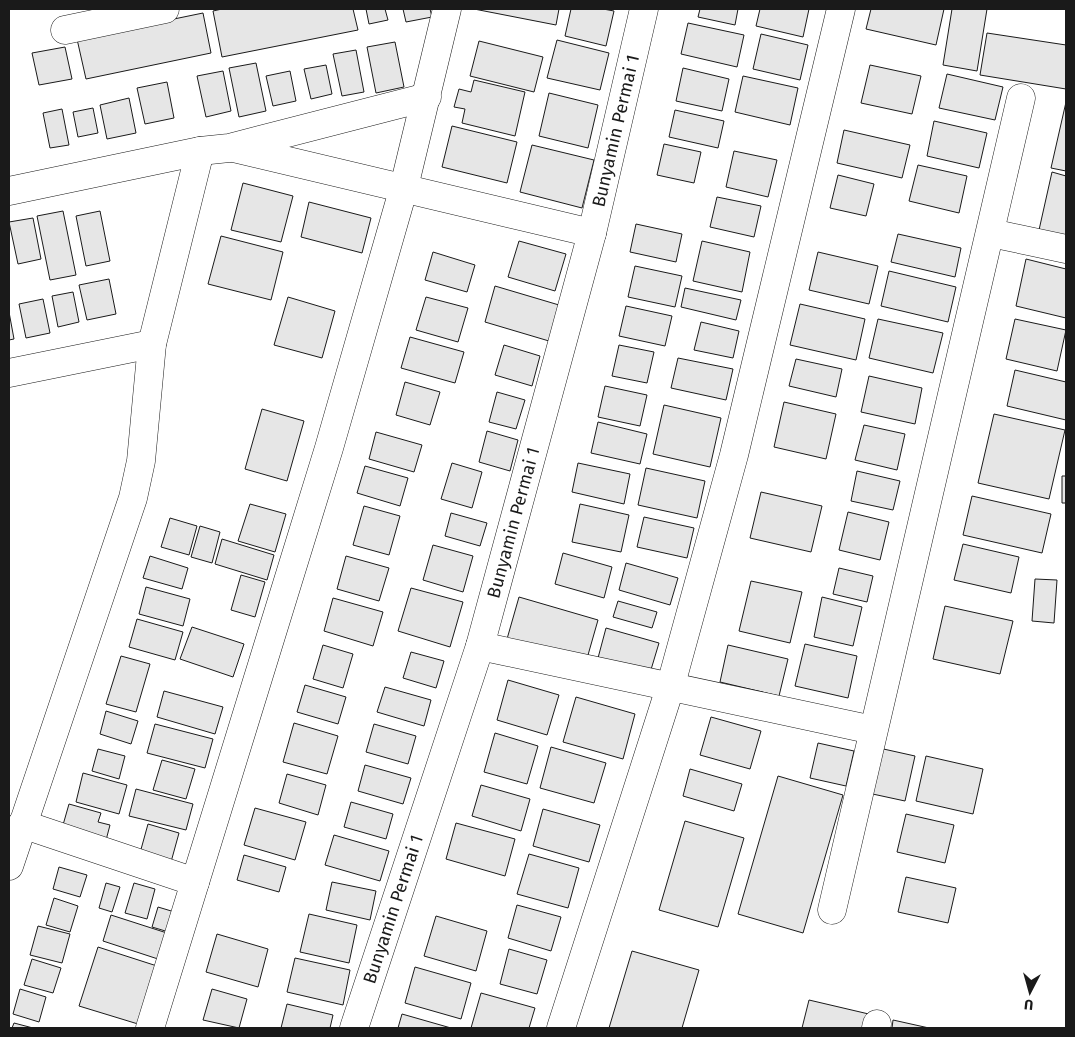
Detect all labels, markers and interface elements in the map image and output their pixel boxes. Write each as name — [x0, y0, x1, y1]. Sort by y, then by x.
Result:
street label: Bunyamin Permai 1 — [587, 53, 644, 209]
street label: Bunyamin Permai 1 — [482, 445, 544, 601]
street label: Bunyamin Permai 1 — [358, 832, 428, 987]
north arrow — [1005, 967, 1055, 1017]
text: U — [1023, 996, 1034, 1013]

